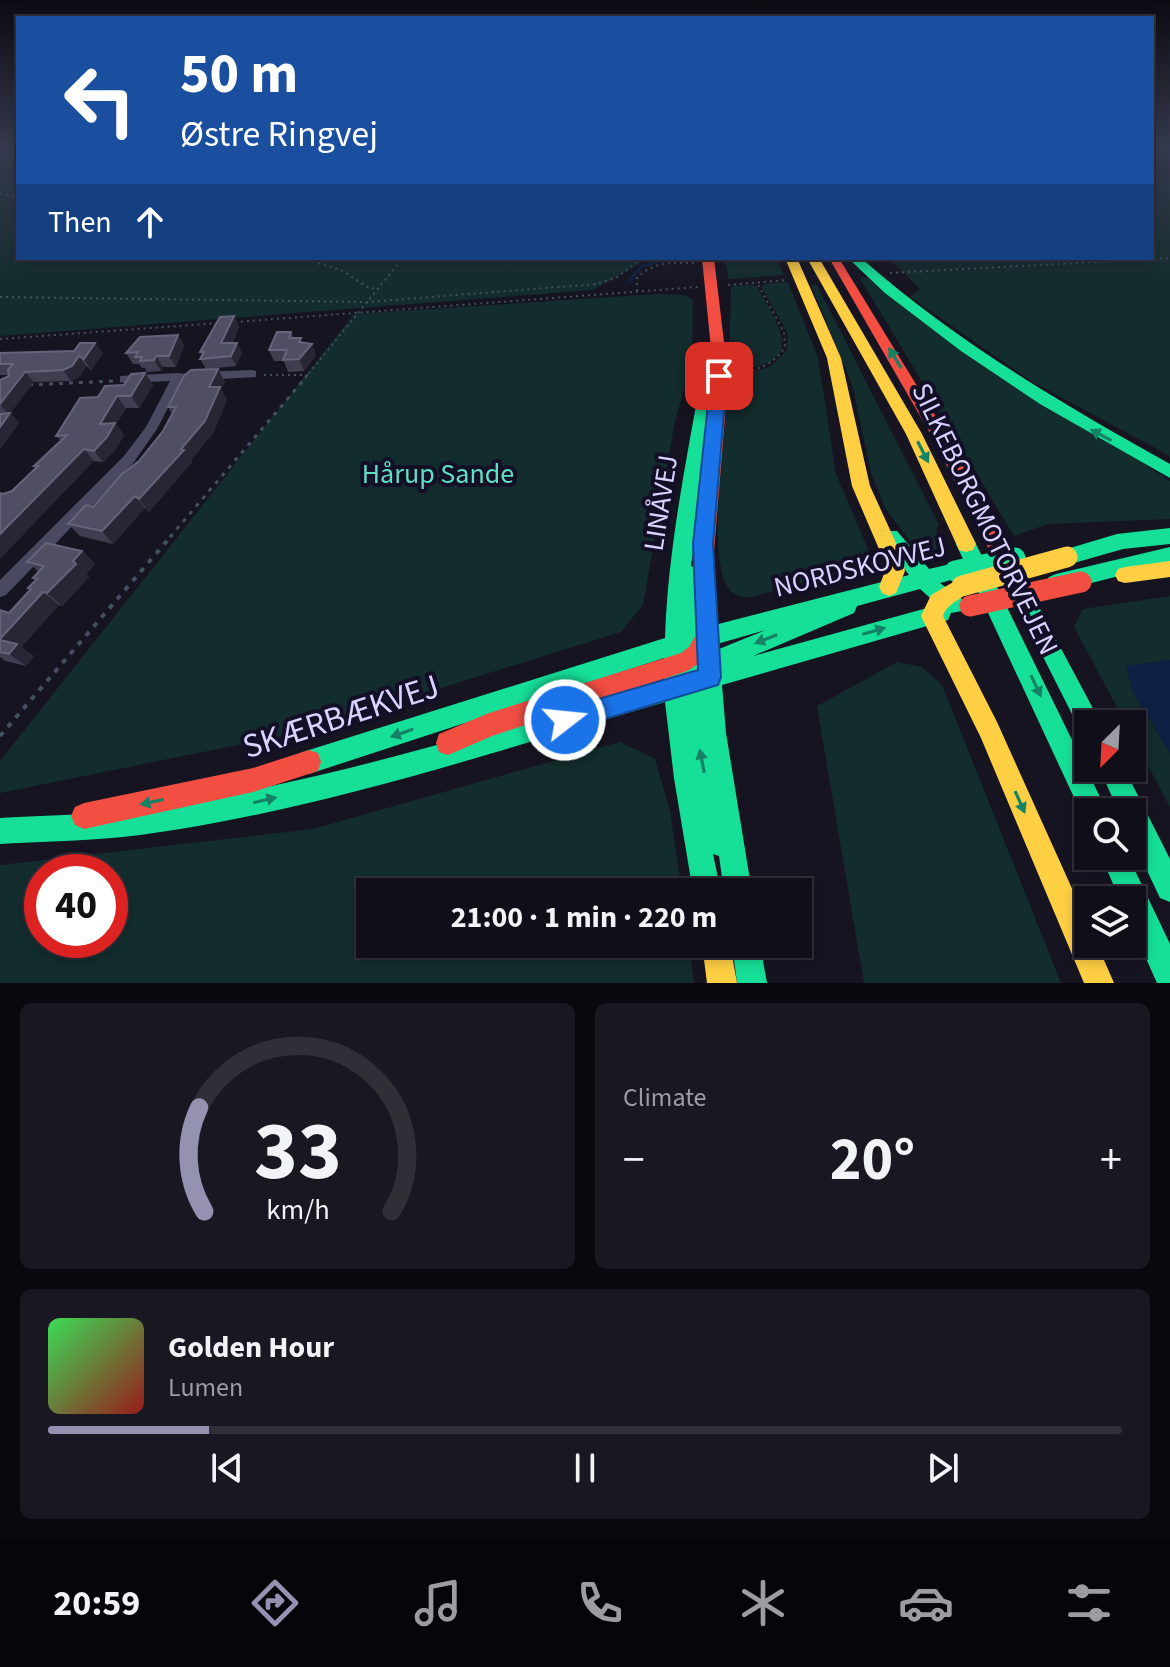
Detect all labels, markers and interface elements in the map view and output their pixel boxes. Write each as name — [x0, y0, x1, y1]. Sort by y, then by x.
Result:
text: 50 m — [180, 35, 298, 114]
icon: left — [48, 48, 152, 152]
text: Østre Ringvej — [180, 109, 378, 160]
icon: ahead — [128, 200, 172, 244]
text: Then — [48, 201, 112, 244]
pin — [685, 342, 753, 410]
one-way arrow — [888, 347, 902, 369]
icon: arrive — [697, 354, 741, 398]
street label: SILKEBORGMOTORVEJEN — [902, 376, 1068, 662]
one-way arrow — [1090, 429, 1113, 442]
one-way arrow — [916, 440, 930, 463]
street label: LINÅVEJ — [634, 452, 688, 554]
park label: Hårup Sande — [362, 454, 514, 494]
street label: NORDSKOVVEJ — [770, 526, 950, 608]
one-way arrow — [862, 624, 886, 637]
one-way arrow — [754, 633, 778, 646]
street label: SKÆRBÆKVEJ — [236, 662, 446, 772]
one-way arrow — [1030, 674, 1043, 697]
position arrow — [523, 678, 607, 762]
north arrow — [1074, 710, 1146, 782]
map controls — [1074, 710, 1146, 958]
one-way arrow — [390, 727, 414, 739]
one-way arrow — [696, 749, 708, 774]
one-way arrow — [1013, 790, 1026, 813]
one-way arrow — [253, 793, 278, 806]
one-way arrow — [139, 796, 164, 809]
button: search — [1074, 798, 1146, 870]
speed limit sign: 40 — [24, 854, 128, 958]
button: layers — [1074, 886, 1146, 958]
text: 21:00 · 1 min · 220 m — [451, 896, 717, 939]
text: Climate — [623, 1079, 707, 1116]
text: 33 — [254, 1093, 341, 1211]
text: 20° — [830, 1118, 915, 1203]
text: − — [623, 1129, 645, 1192]
text: + — [1100, 1129, 1122, 1192]
text: km/h — [266, 1190, 329, 1230]
text: Golden Hour — [168, 1326, 334, 1369]
text: Lumen — [168, 1369, 243, 1406]
icon: previous — [205, 1446, 249, 1490]
icon: pause — [563, 1446, 607, 1490]
icon: next — [921, 1446, 965, 1490]
icon: directions — [247, 1575, 303, 1631]
icon: music — [410, 1575, 466, 1631]
icon: phone — [572, 1575, 628, 1631]
icon: climate — [735, 1575, 791, 1631]
icon: car — [898, 1575, 954, 1631]
icon: filters — [1061, 1575, 1117, 1631]
text: 20:59 — [53, 1578, 140, 1629]

